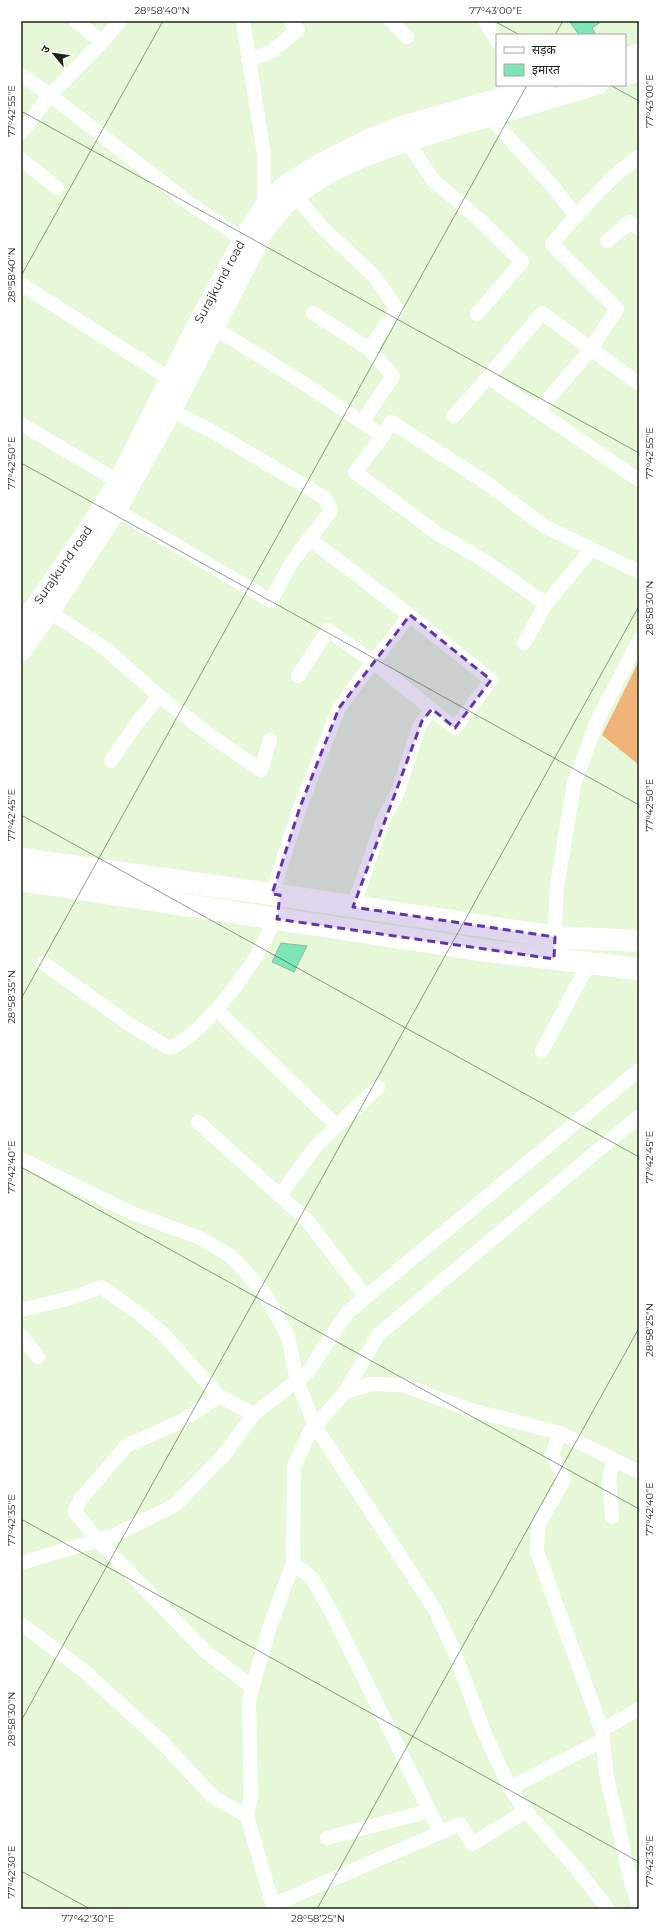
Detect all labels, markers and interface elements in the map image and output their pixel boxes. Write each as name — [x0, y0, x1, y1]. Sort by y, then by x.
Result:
text: 28°58'40"N — [134, 4, 190, 17]
text: 77°43'00"E — [469, 4, 523, 17]
north arrow — [34, 34, 74, 74]
legend — [496, 34, 626, 86]
text: उ — [38, 42, 53, 55]
text: सड़क — [532, 42, 557, 57]
text: इमारत — [532, 62, 561, 77]
text: 77°43'00"E — [643, 74, 656, 128]
text: 77°42'55"E — [5, 85, 18, 137]
street label: Surajkund road — [191, 238, 248, 326]
text: 28°58'40"N — [5, 247, 18, 303]
text: 77°42'55"E — [643, 427, 656, 479]
text: 77°42'50"E — [5, 436, 18, 489]
street label: Surajkund road — [30, 523, 95, 607]
text: 28°58'30"N — [643, 581, 656, 635]
text: 77°42'50"E — [643, 778, 656, 831]
text: 77°42'45"E — [5, 789, 18, 841]
text: 28°58'35"N — [5, 970, 18, 1024]
text: 77°42'45"E — [643, 1131, 656, 1183]
text: 77°42'40"E — [5, 1140, 18, 1194]
text: 28°58'25"N — [643, 1303, 656, 1357]
text: 77°42'40"E — [643, 1482, 656, 1536]
text: 77°42'35"E — [5, 1494, 18, 1546]
text: 28°58'30"N — [5, 1692, 18, 1746]
text: 77°42'35"E — [643, 1835, 656, 1887]
text: 77°42'30"E — [5, 1845, 18, 1898]
text: 77°42'30"E — [62, 1912, 115, 1925]
text: 28°58'25"N — [291, 1912, 345, 1925]

